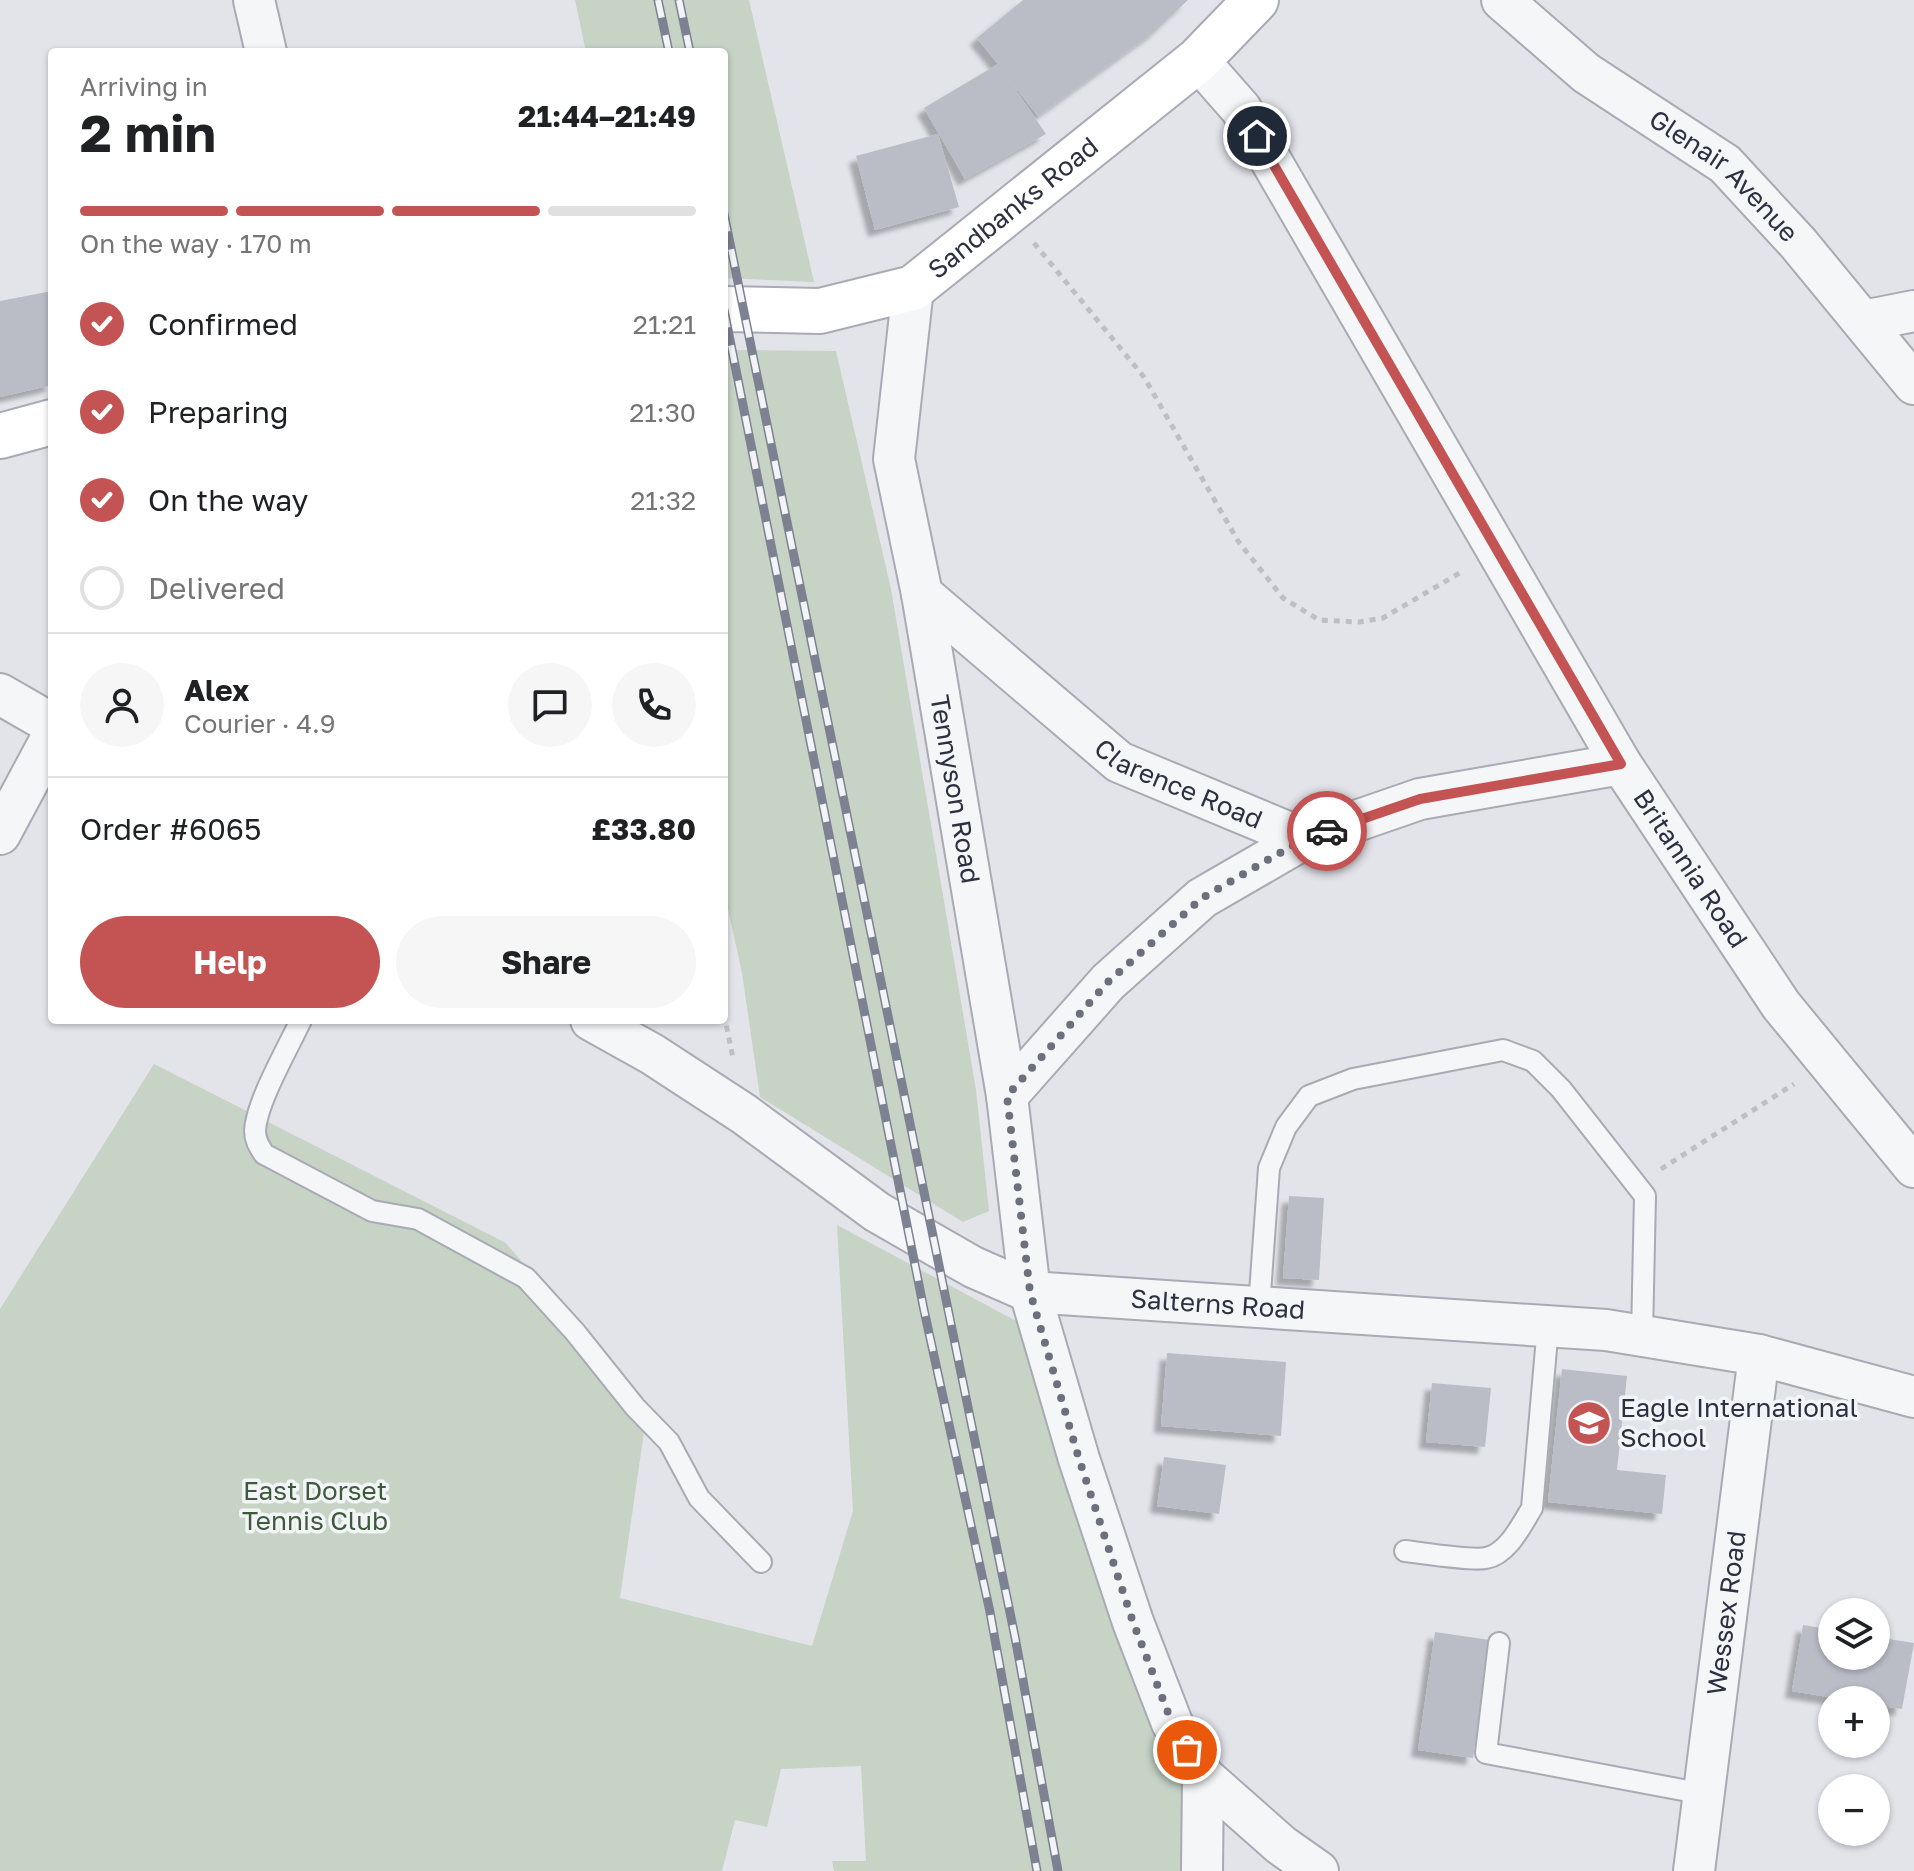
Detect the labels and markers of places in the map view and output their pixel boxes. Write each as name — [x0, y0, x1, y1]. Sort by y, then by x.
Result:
pin — [1223, 102, 1291, 170]
place label: Eagle International School — [1620, 1392, 1858, 1453]
school or university icon: Eagle International School — [1565, 1399, 1613, 1447]
pin — [1153, 1716, 1221, 1784]

